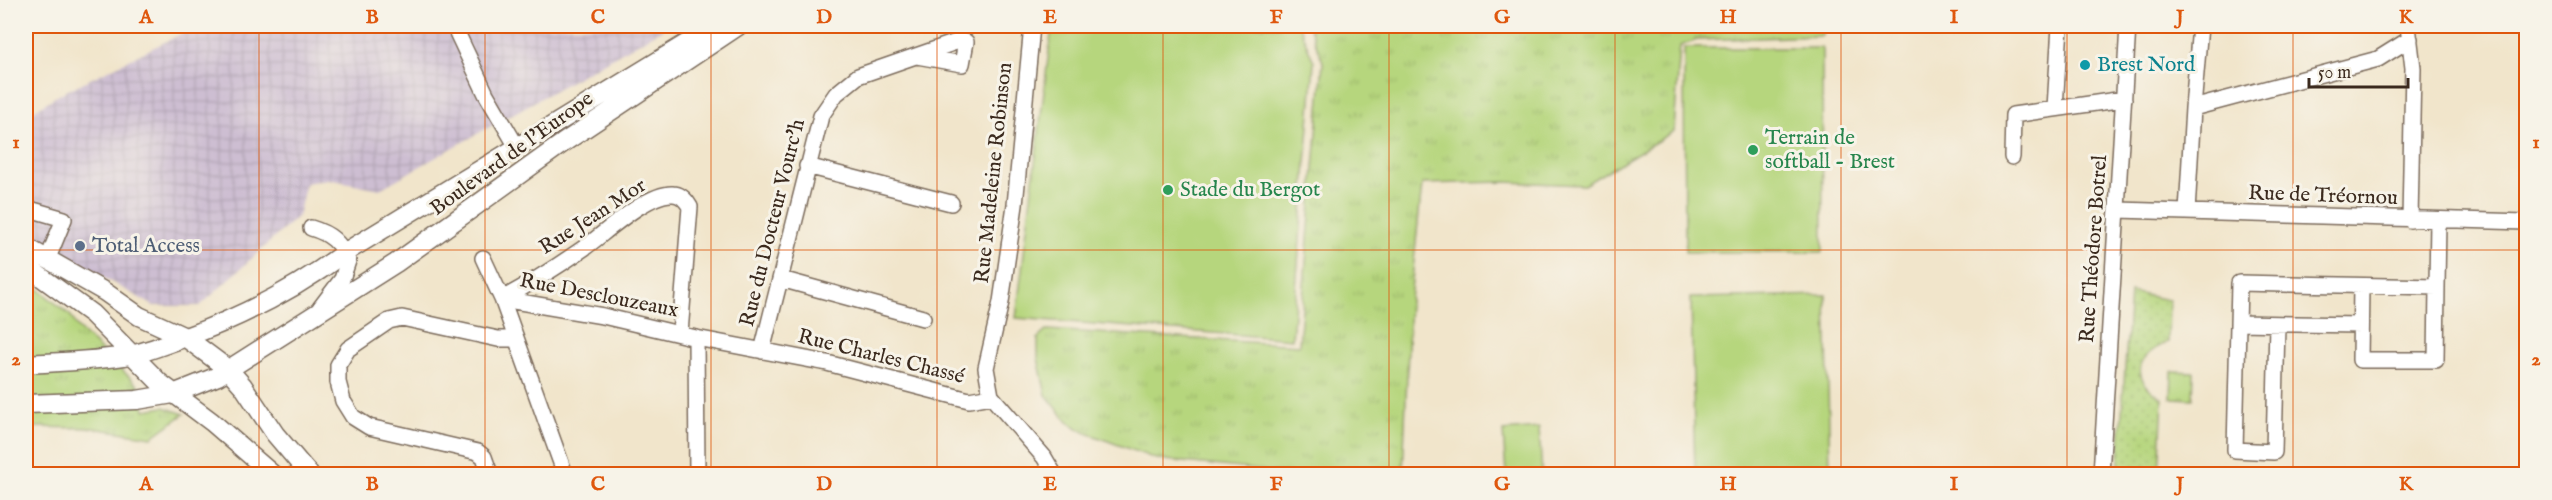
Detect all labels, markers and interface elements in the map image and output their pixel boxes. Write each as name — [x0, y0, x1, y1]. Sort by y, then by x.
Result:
text: A — [138, 5, 154, 30]
text: B — [365, 5, 379, 30]
text: C — [591, 5, 605, 30]
text: D — [816, 5, 832, 30]
text: E — [1043, 5, 1057, 30]
text: F — [1270, 5, 1283, 30]
text: G — [1494, 5, 1511, 30]
text: H — [1719, 5, 1737, 30]
text: I — [1950, 5, 1959, 30]
text: J — [2173, 5, 2185, 30]
text: K — [2399, 5, 2415, 30]
scale bar — [2309, 51, 2408, 89]
place label: Brest Nord — [2097, 52, 2196, 79]
marker: Brest Nord — [2078, 58, 2092, 72]
street label: Rue Madeleine Robinson — [969, 61, 1019, 285]
text: 50 m — [2318, 62, 2351, 85]
street label: Boulevard de l'Europe — [425, 85, 599, 222]
street label: Rue du Docteur Vourc'h — [734, 116, 812, 330]
place label: Terrain de softball - Brest — [1765, 125, 1895, 176]
text: 1 — [12, 130, 20, 155]
text: 1 — [2532, 130, 2540, 155]
marker: Terrain de softball - Brest — [1746, 143, 1760, 157]
street label: Rue Théodore Botrel — [2074, 154, 2114, 344]
street label: Rue Jean Mor — [534, 172, 652, 262]
place label: Stade du Bergot — [1180, 177, 1320, 204]
street label: Rue de Tréornou — [2248, 180, 2398, 212]
marker: Stade du Bergot — [1161, 183, 1175, 197]
place label: Total Access — [92, 233, 200, 260]
marker: Total Access — [73, 239, 87, 253]
street label: Rue Desclouzeaux — [517, 267, 681, 325]
street label: Rue Charles Chassé — [795, 323, 968, 391]
text: 2 — [11, 347, 21, 372]
text: 2 — [2531, 347, 2541, 372]
text: A — [138, 472, 154, 497]
text: B — [365, 472, 379, 497]
text: C — [591, 472, 605, 497]
text: D — [816, 472, 832, 497]
text: E — [1043, 472, 1057, 497]
text: F — [1270, 472, 1283, 497]
text: G — [1494, 472, 1511, 497]
text: H — [1719, 472, 1737, 497]
text: I — [1950, 472, 1959, 497]
text: J — [2173, 472, 2185, 497]
text: K — [2399, 472, 2415, 497]

